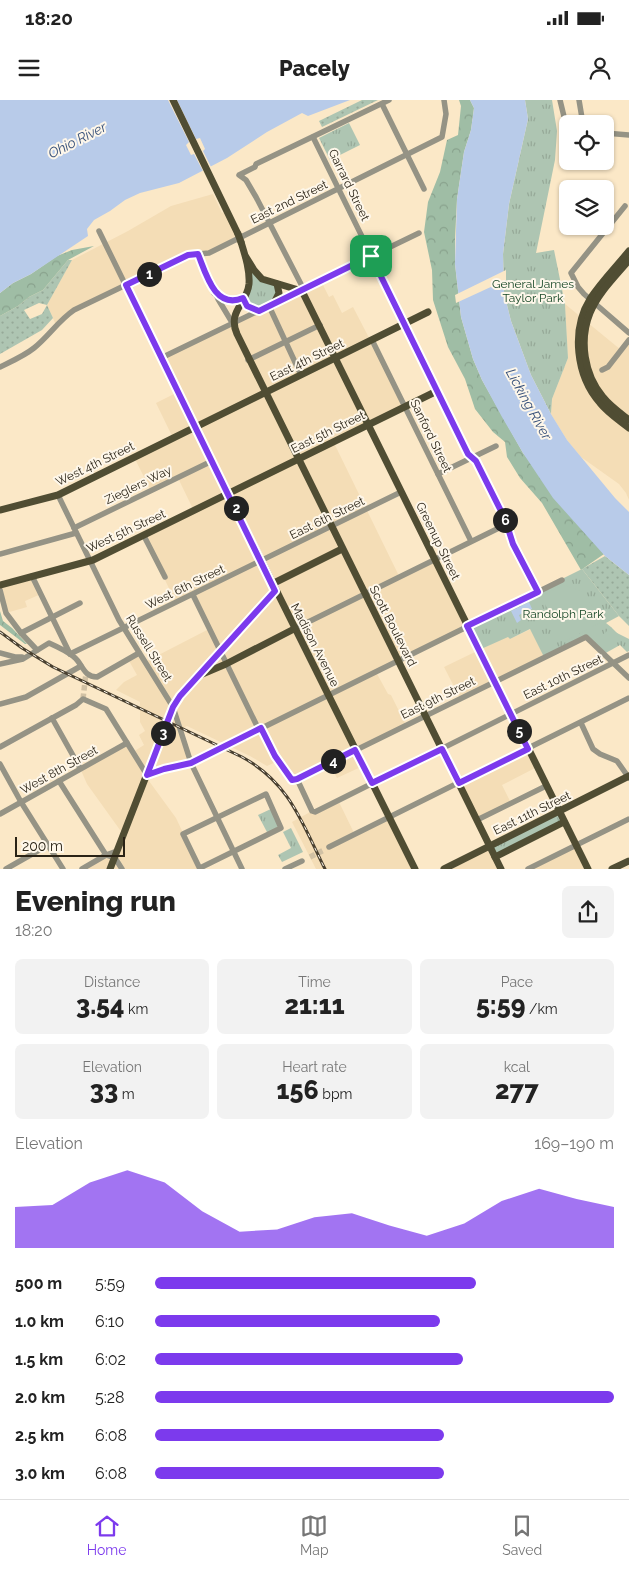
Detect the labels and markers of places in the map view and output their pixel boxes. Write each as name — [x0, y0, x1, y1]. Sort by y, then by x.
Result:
pin — [350, 235, 392, 277]
pin: 1 — [136, 262, 162, 286]
pin: 2 — [224, 496, 248, 520]
pin: 6 — [492, 508, 518, 532]
pin: 5 — [506, 718, 532, 744]
pin: 3 — [150, 720, 176, 746]
pin: 4 — [320, 748, 346, 774]

